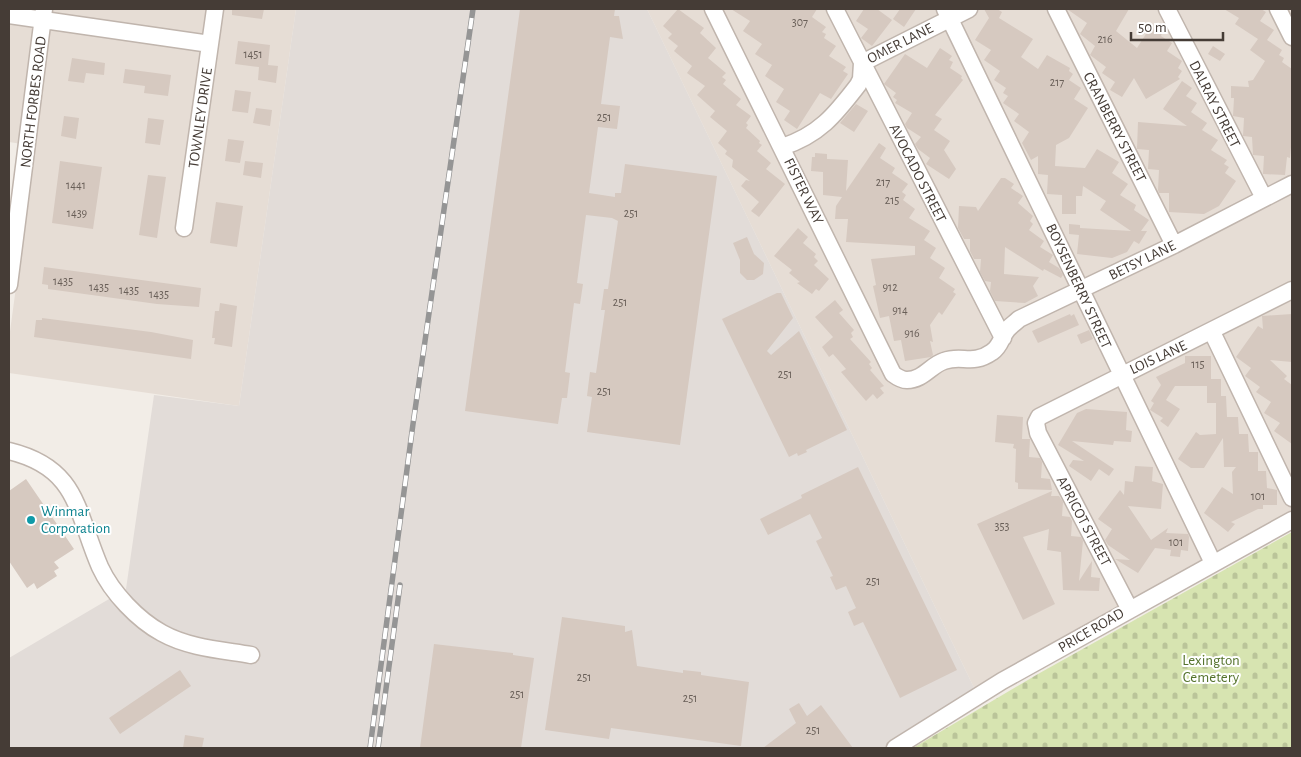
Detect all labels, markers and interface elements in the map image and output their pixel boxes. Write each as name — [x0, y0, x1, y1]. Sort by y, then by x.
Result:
scale bar — [1131, 10, 1224, 42]
house number: 307 — [792, 16, 808, 28]
street label: OMER LANE — [865, 20, 936, 66]
text: 50 m — [1138, 20, 1167, 35]
house number: 216 — [1097, 33, 1113, 45]
street label: NORTH FORBES ROAD — [18, 35, 49, 169]
house number: 1451 — [243, 48, 263, 60]
street label: DALRAY STREET — [1186, 58, 1243, 151]
street label: TOWNLEY DRIVE — [186, 67, 215, 169]
street label: CRANBERRY STREET — [1080, 70, 1149, 185]
house number: 217 — [1050, 76, 1064, 88]
house number: 251 — [597, 111, 611, 123]
street label: AVOCADO STREET — [886, 121, 949, 226]
street label: FISTER WAY — [781, 156, 826, 227]
house number: 217 — [876, 176, 890, 188]
house number: 1441 — [66, 179, 86, 191]
house number: 215 — [885, 194, 899, 206]
house number: 1439 — [67, 207, 88, 219]
house number: 251 — [624, 207, 638, 219]
street label: BOYSENBERRY STREET — [1043, 222, 1114, 351]
street label: BETSY LANE — [1106, 238, 1178, 283]
house number: 1435 — [53, 275, 73, 287]
house number: 1435 — [89, 281, 109, 293]
house number: 912 — [882, 281, 898, 293]
house number: 1435 — [119, 284, 139, 296]
house number: 1435 — [149, 288, 169, 300]
house number: 251 — [613, 296, 627, 308]
house number: 914 — [892, 304, 908, 316]
house number: 916 — [904, 327, 920, 339]
street label: LOIS LANE — [1127, 338, 1189, 377]
house number: 115 — [1191, 358, 1205, 370]
house number: 251 — [778, 368, 792, 380]
house number: 251 — [597, 385, 611, 397]
street label: APRICOT STREET — [1054, 474, 1114, 569]
house number: 101 — [1251, 490, 1265, 502]
place label: Winmar Corporation — [41, 504, 110, 536]
marker: Winmar Corporation — [25, 514, 37, 526]
house number: 353 — [995, 520, 1010, 532]
house number: 101 — [1169, 536, 1183, 548]
house number: 251 — [866, 575, 880, 587]
street label: PRICE ROAD — [1056, 605, 1127, 655]
park label: Lexington Cemetery — [1182, 653, 1240, 685]
house number: 251 — [577, 671, 591, 683]
house number: 251 — [510, 688, 524, 700]
house number: 251 — [683, 692, 697, 704]
house number: 251 — [806, 724, 820, 736]

